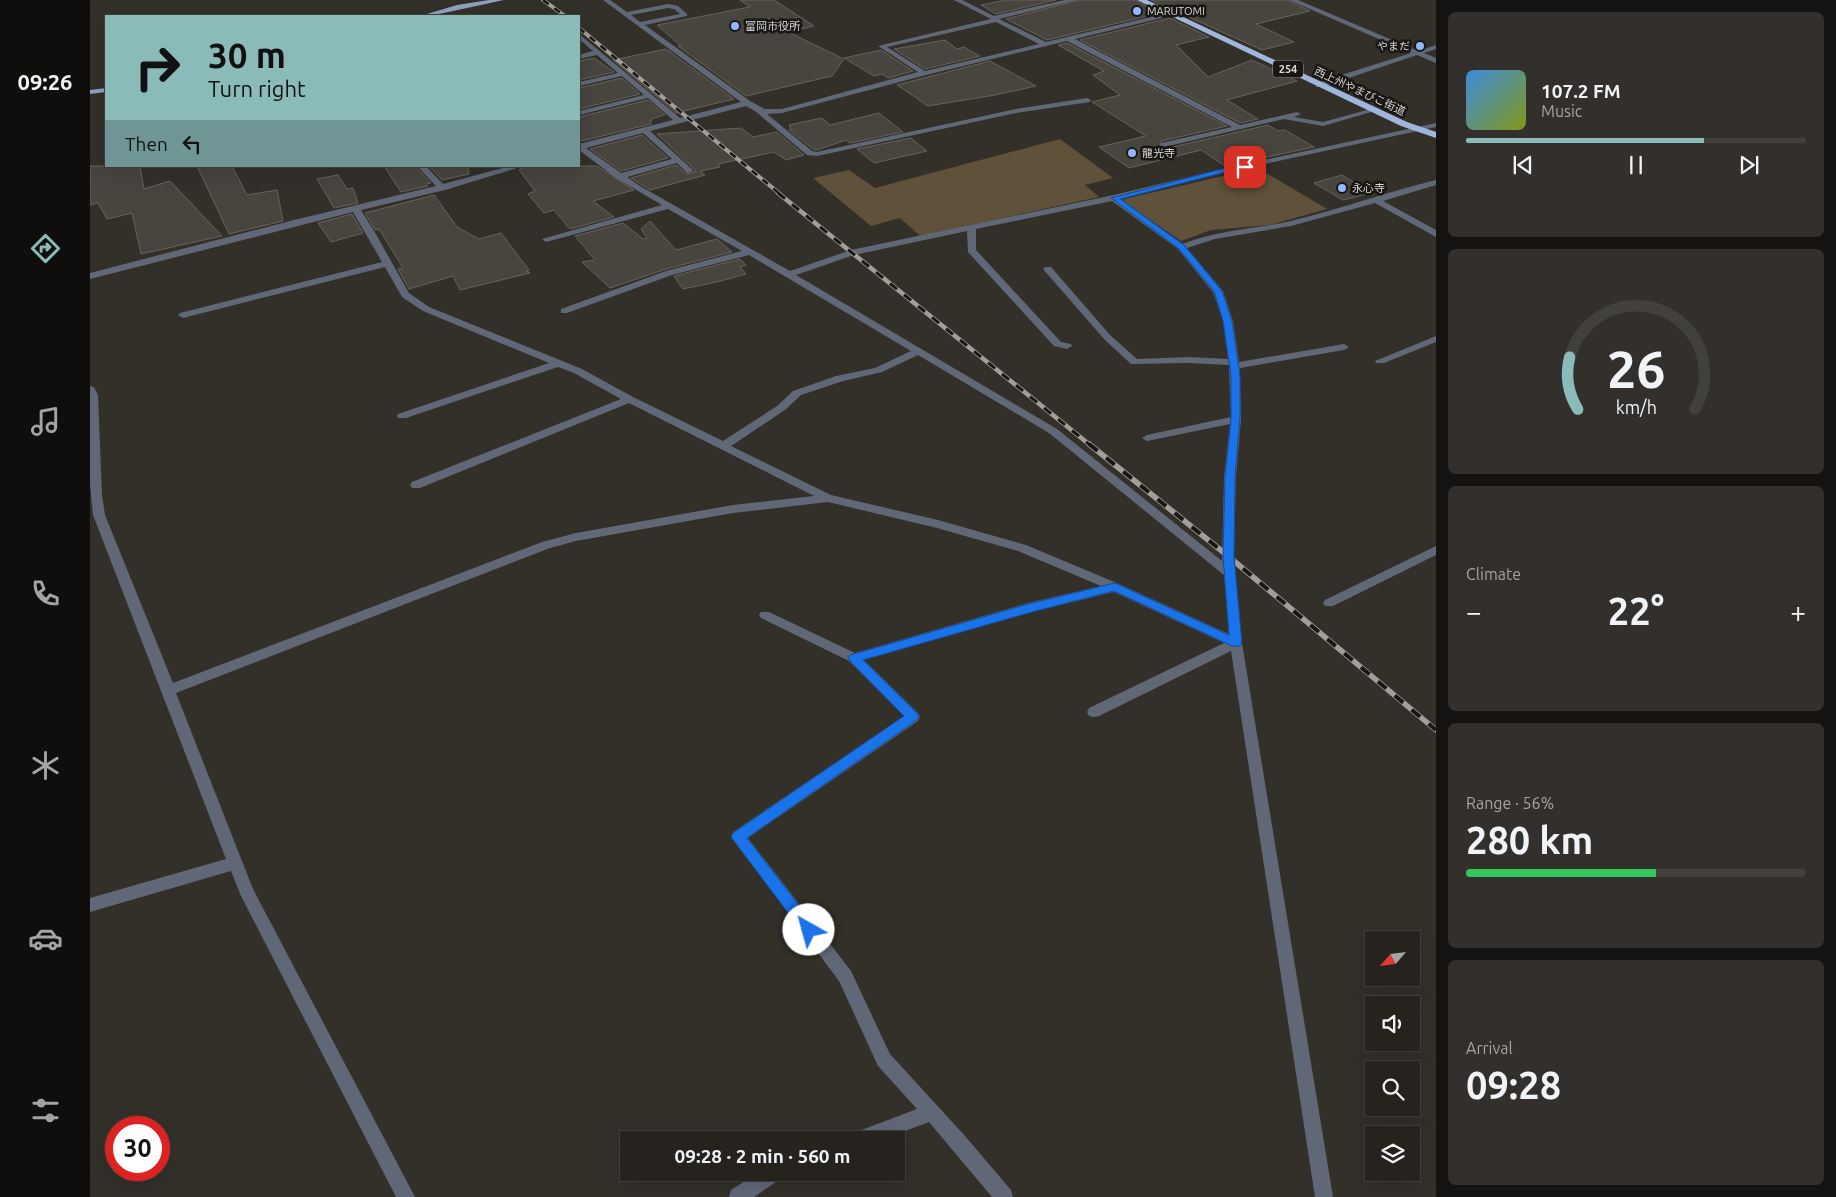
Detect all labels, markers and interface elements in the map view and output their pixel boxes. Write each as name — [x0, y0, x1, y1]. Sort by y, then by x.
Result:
marker: MARUTOMI — [1131, 5, 1143, 17]
place label: MARUTOMI — [1147, 5, 1205, 17]
marker: 富岡市役所 — [729, 20, 741, 32]
place label: 富岡市役所 — [745, 20, 801, 32]
icon: right — [125, 35, 190, 100]
text: 30 m — [208, 35, 286, 75]
place label: やまだ — [1377, 40, 1410, 52]
marker: やまだ — [1414, 40, 1426, 52]
road number: 254 — [1273, 61, 1303, 78]
street label: 西上州やまびこ街道 — [1313, 65, 1407, 117]
text: 09:26 — [17, 69, 73, 94]
text: Turn right — [208, 76, 306, 101]
text: 107.2 FM — [1541, 80, 1621, 102]
text: Music — [1541, 102, 1582, 120]
icon: left — [178, 130, 206, 158]
text: Then — [125, 133, 168, 155]
pin — [1224, 146, 1266, 188]
marker: 龍光寺 — [1126, 147, 1138, 159]
place label: 龍光寺 — [1142, 147, 1175, 159]
icon: previous — [1509, 151, 1537, 179]
icon: pause — [1622, 151, 1650, 179]
icon: next — [1735, 151, 1763, 179]
icon: arrive — [1231, 153, 1259, 181]
marker: 永心寺 — [1336, 182, 1348, 194]
place label: 永心寺 — [1352, 182, 1385, 194]
icon: directions — [28, 231, 63, 266]
text: 26 — [1607, 340, 1665, 398]
text: km/h — [1615, 397, 1657, 417]
icon: music — [28, 404, 63, 439]
text: Climate — [1466, 565, 1521, 583]
icon: phone — [28, 576, 63, 611]
text: 22° — [1608, 590, 1664, 632]
text: − — [1466, 596, 1482, 627]
text: + — [1790, 596, 1806, 627]
icon: climate — [28, 748, 63, 783]
text: Range · 56% — [1466, 794, 1554, 812]
text: 280 km — [1466, 819, 1593, 861]
position arrow — [782, 903, 834, 955]
icon: car — [28, 921, 63, 956]
north arrow — [1365, 931, 1420, 986]
map controls — [1365, 931, 1420, 1181]
button: sound — [1365, 996, 1420, 1051]
text: Arrival — [1466, 1039, 1513, 1057]
button: search — [1365, 1061, 1420, 1116]
text: 09:28 — [1466, 1064, 1561, 1106]
icon: filters — [28, 1093, 63, 1128]
speed limit sign: 30 — [105, 1116, 170, 1181]
button: layers — [1365, 1126, 1420, 1181]
text: 09:28 · 2 min · 560 m — [675, 1145, 850, 1167]

